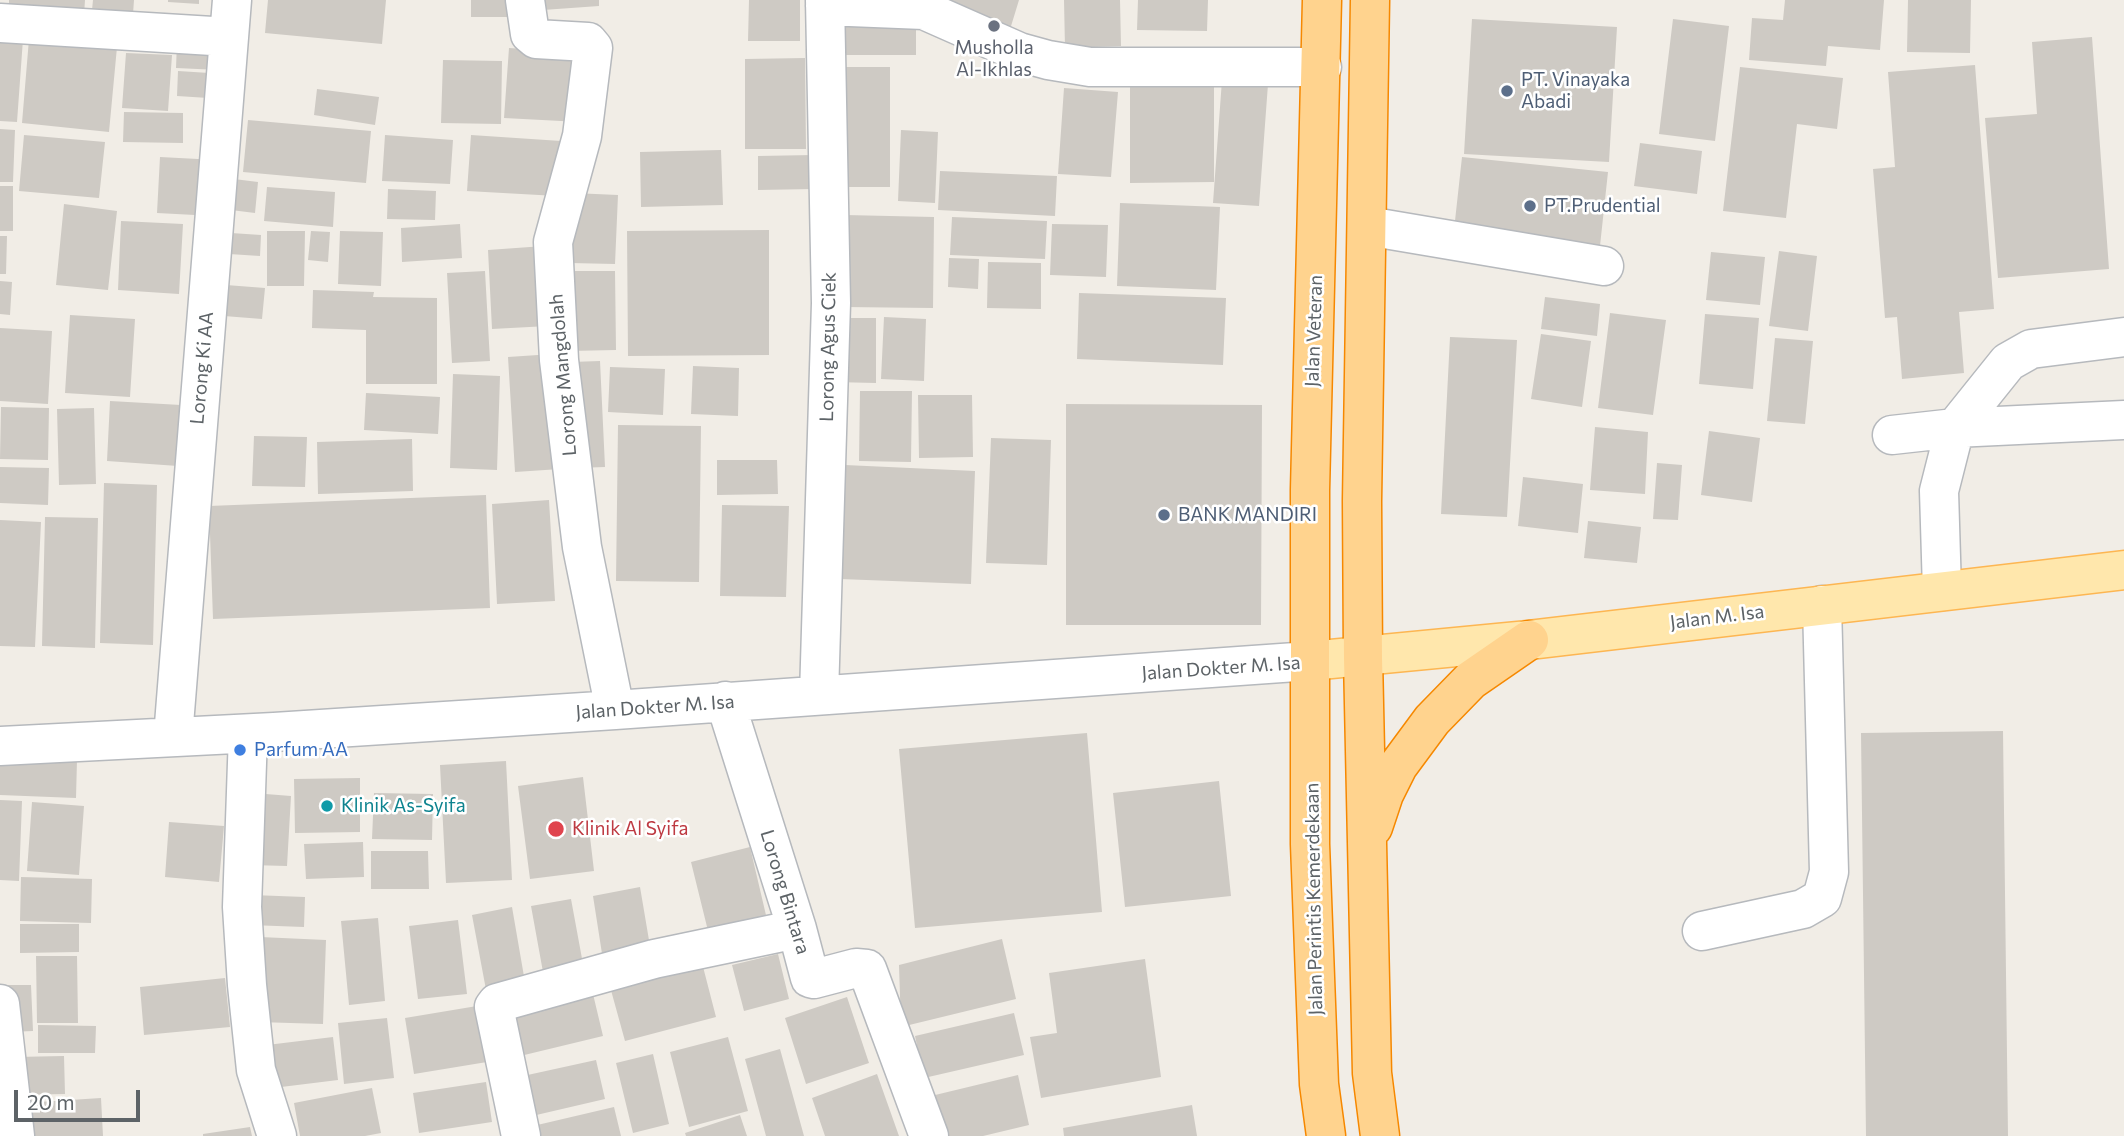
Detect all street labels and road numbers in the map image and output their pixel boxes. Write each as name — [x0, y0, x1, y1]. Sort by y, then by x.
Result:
street label: Lorong Agus Ciek — [815, 272, 841, 422]
street label: Jalan Veteran — [1301, 275, 1327, 387]
street label: Lorong Mangdolah — [545, 293, 581, 457]
street label: Lorong Ki AA — [186, 311, 218, 425]
street label: Jalan M. Isa — [1668, 600, 1766, 634]
street label: Jalan Dokter M. Isa — [1141, 651, 1301, 685]
street label: Jalan Dokter M. Isa — [575, 690, 735, 724]
street label: Jalan Perintis Kemerdekaan — [1301, 782, 1327, 1016]
street label: Lorong Bintara — [755, 827, 815, 957]

